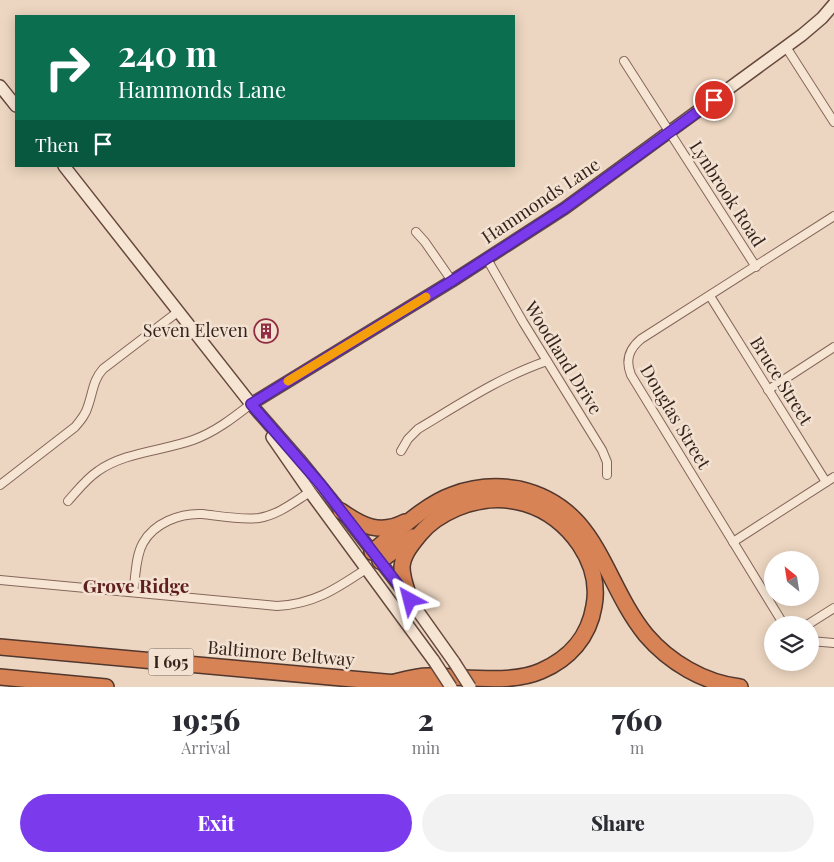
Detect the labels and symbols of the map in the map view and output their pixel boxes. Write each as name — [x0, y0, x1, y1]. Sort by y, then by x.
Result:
pin — [693, 79, 735, 121]
street label: Lynbrook Road — [685, 136, 771, 252]
street label: Hammonds Lane — [477, 152, 604, 249]
street label: Woodland Drive — [519, 296, 608, 419]
place label: Seven Eleven — [143, 318, 248, 342]
building icon: Seven Eleven — [253, 318, 279, 344]
street label: Bruce Street — [745, 332, 819, 430]
street label: Douglas Street — [635, 360, 717, 474]
north arrow — [764, 551, 819, 606]
district label: Grove Ridge — [83, 572, 189, 598]
position arrow — [383, 573, 435, 625]
street label: Baltimore Beltway — [207, 635, 356, 671]
road number: I 695 — [148, 649, 194, 676]

